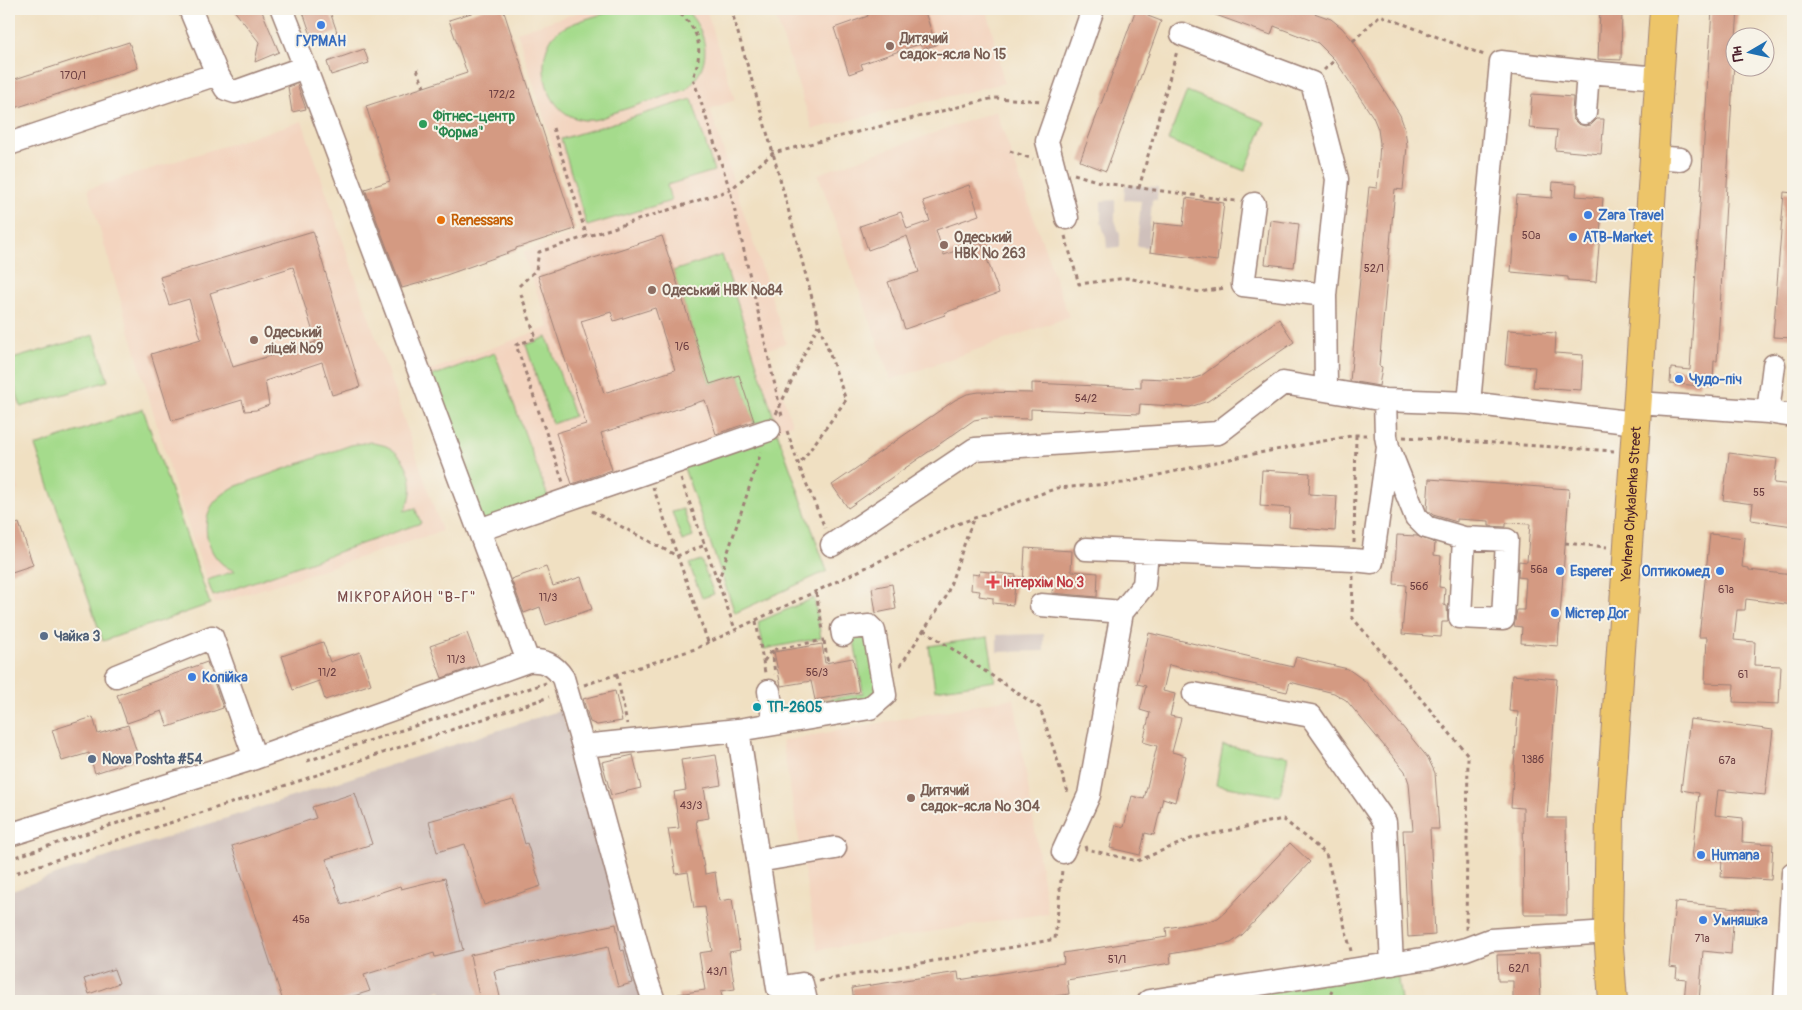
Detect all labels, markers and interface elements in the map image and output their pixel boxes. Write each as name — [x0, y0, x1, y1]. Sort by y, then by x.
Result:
marker: ГУРМАН — [315, 19, 327, 31]
north arrow — [1724, 28, 1774, 78]
place label: Дитячий садок-ясла № 15 — [899, 30, 1007, 63]
place label: ГУРМАН — [296, 33, 346, 50]
marker: Дитячий садок-ясла № 15 — [884, 40, 896, 52]
text: Пн — [1728, 45, 1747, 63]
house number: 170/1 — [60, 69, 86, 82]
house number: 172/2 — [489, 88, 515, 101]
place label: Фітнес-центр "Форма" — [432, 108, 516, 141]
marker: Фітнес-центр "Форма" — [417, 118, 429, 130]
place label: Zara Travel — [1598, 207, 1664, 224]
marker: Zara Travel — [1582, 209, 1594, 221]
place label: Renessans — [451, 212, 514, 229]
marker: Renessans — [435, 214, 447, 226]
place label: Одеський НВК № 263 — [954, 229, 1026, 262]
house number: 50а — [1522, 229, 1540, 242]
place label: ATB-Market — [1583, 229, 1653, 246]
marker: ATB-Market — [1567, 231, 1579, 243]
marker: Одеський НВК № 263 — [938, 239, 950, 251]
house number: 52/1 — [1364, 262, 1384, 275]
place label: Одеський НВК №84 — [662, 282, 784, 299]
marker: Одеський НВК №84 — [646, 284, 658, 296]
place label: Одеський ліцей №9 — [263, 324, 324, 357]
marker: Одеський ліцей №9 — [248, 334, 260, 346]
house number: 1/6 — [675, 340, 689, 353]
place label: Чудо-піч — [1689, 371, 1742, 388]
marker: Чудо-піч — [1673, 373, 1685, 385]
house number: 54/2 — [1075, 392, 1097, 405]
street label: Yevhena Chykalenka Street — [1618, 425, 1645, 583]
house number: 55 — [1753, 486, 1765, 499]
house number: 56а — [1530, 563, 1548, 576]
place label: Esperer — [1570, 563, 1615, 580]
place label: Оптикомед — [1641, 563, 1711, 580]
marker: Esperer — [1554, 565, 1566, 577]
marker: Оптикомед — [1714, 565, 1726, 577]
place label: Інтерхім № 3 — [1003, 574, 1084, 591]
marker: Інтерхім № 3 — [987, 576, 999, 588]
house number: 56б — [1410, 580, 1429, 593]
house number: 61а — [1718, 583, 1734, 596]
district label: МІКРОРАЙОН "В-Г" — [337, 588, 477, 607]
house number: 11/3 — [539, 591, 557, 604]
place label: Містер Дог — [1565, 605, 1629, 622]
marker: Містер Дог — [1549, 607, 1561, 619]
place label: Чайка 3 — [54, 628, 100, 645]
marker: Чайка 3 — [38, 630, 50, 642]
house number: 11/3 — [447, 653, 465, 666]
house number: 11/2 — [318, 666, 336, 679]
house number: 56/3 — [806, 666, 828, 679]
house number: 61 — [1738, 668, 1748, 681]
place label: Копійка — [202, 669, 248, 686]
marker: Копійка — [186, 671, 198, 683]
place label: ТП-2605 — [766, 699, 823, 716]
marker: ТП-2605 — [751, 701, 763, 713]
place label: Nova Poshta #54 — [102, 751, 203, 768]
marker: Nova Poshta #54 — [86, 753, 98, 765]
house number: 138б — [1522, 753, 1545, 766]
house number: 67а — [1718, 754, 1736, 767]
place label: Дитячий садок-ясла № 304 — [920, 782, 1041, 815]
marker: Дитячий садок-ясла № 304 — [905, 792, 917, 804]
house number: 43/3 — [680, 799, 702, 812]
place label: Humana — [1711, 847, 1760, 864]
marker: Humana — [1695, 849, 1707, 861]
place label: Умняшка — [1713, 912, 1768, 929]
house number: 45а — [292, 913, 310, 926]
marker: Умняшка — [1697, 914, 1709, 926]
house number: 71а — [1694, 932, 1710, 945]
house number: 51/1 — [1108, 953, 1126, 966]
house number: 62/1 — [1509, 962, 1529, 975]
house number: 43/1 — [707, 965, 727, 978]

